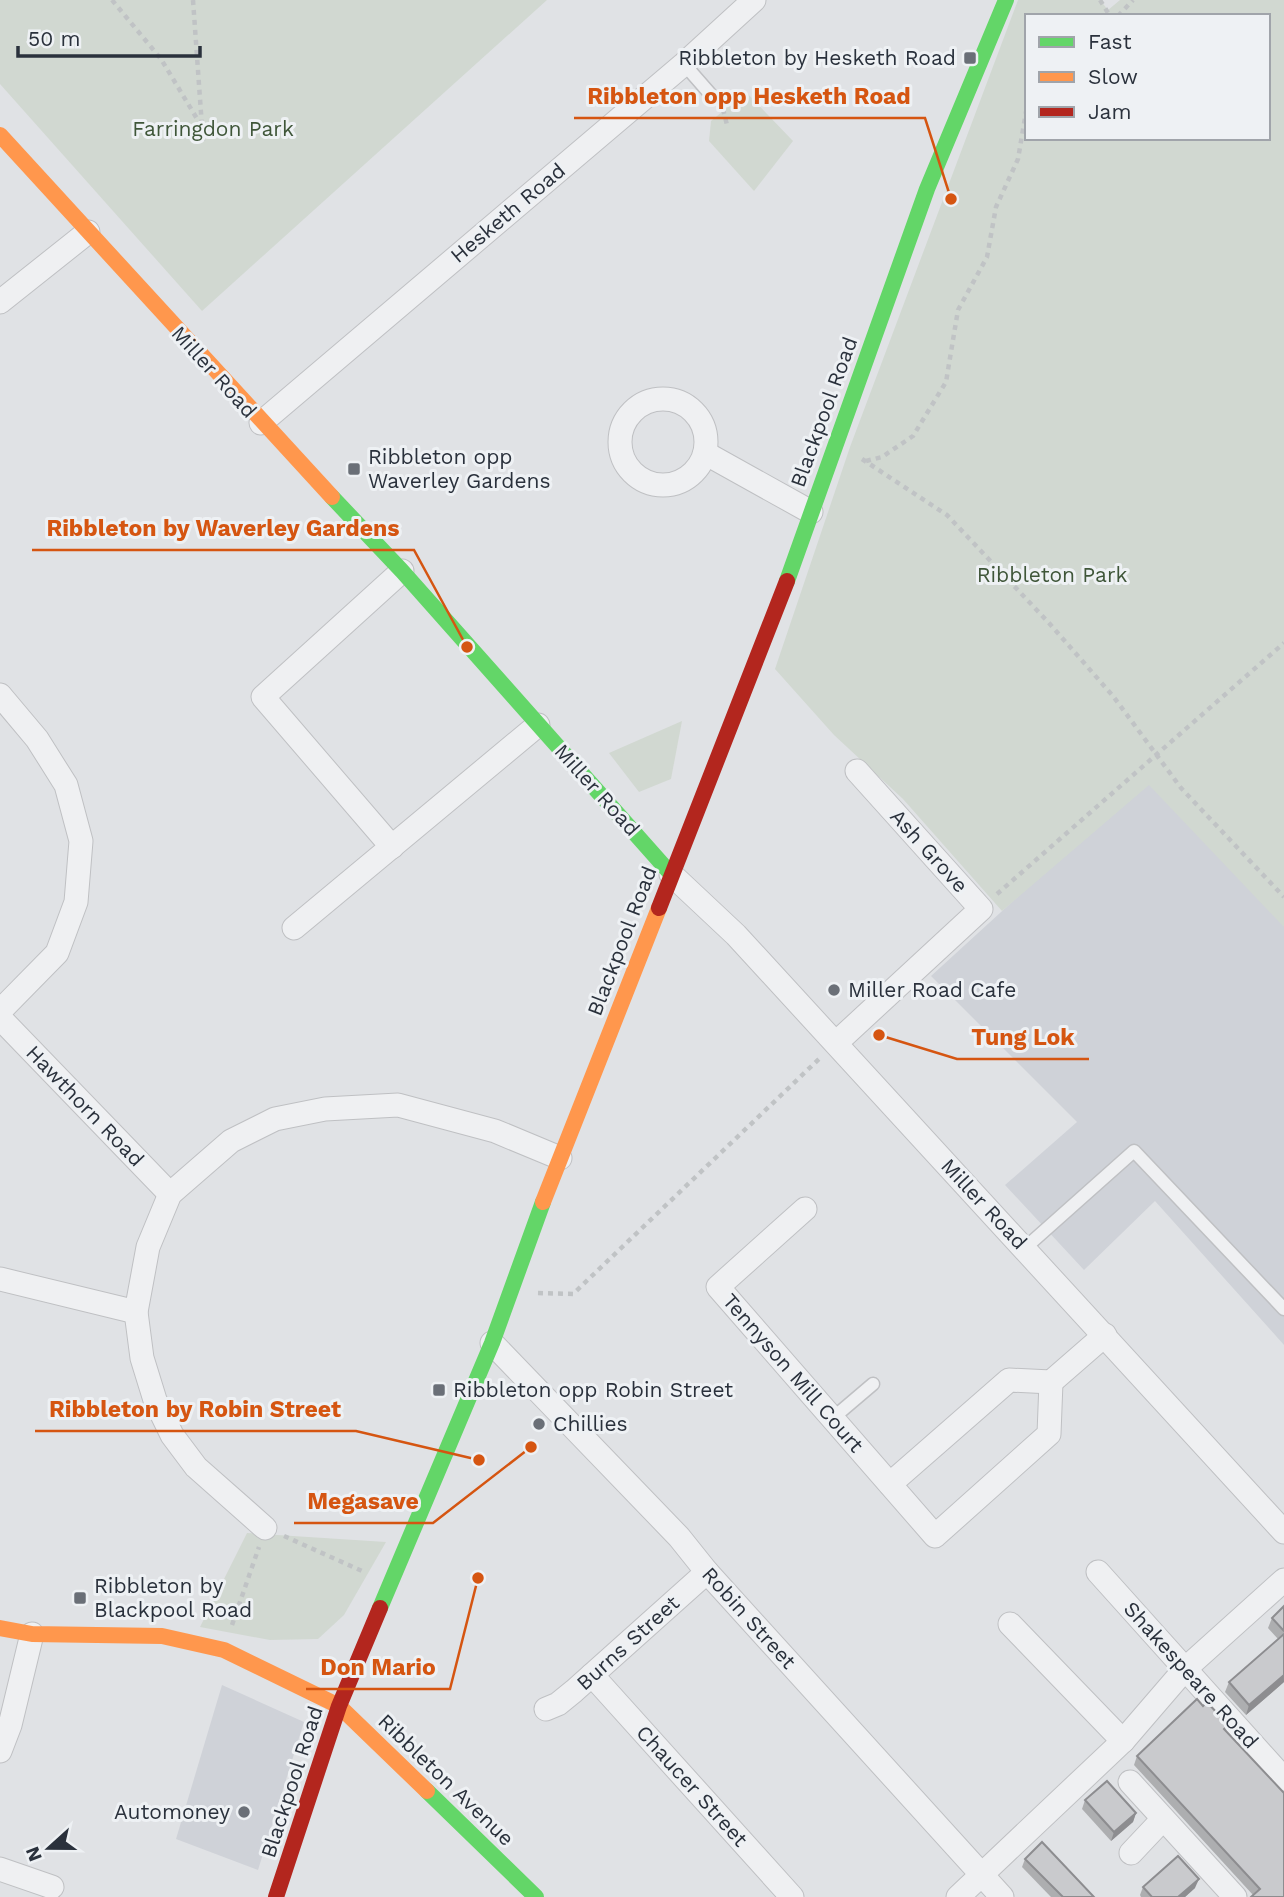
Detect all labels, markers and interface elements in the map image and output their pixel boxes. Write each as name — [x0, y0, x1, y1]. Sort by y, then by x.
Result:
scale bar — [18, 14, 200, 58]
legend — [1025, 14, 1270, 140]
text: 50 m — [28, 26, 80, 51]
text: Fast — [1088, 29, 1132, 54]
place label: Ribbleton by Hesketh Road — [678, 45, 956, 70]
marker: Ribbleton by Hesketh Road — [962, 50, 978, 66]
text: Slow — [1088, 64, 1138, 89]
callout: Ribbleton opp Hesketh Road — [574, 74, 925, 118]
text: Ribbleton opp Hesketh Road — [587, 83, 911, 110]
text: Jam — [1088, 99, 1131, 124]
park label: Farringdon Park — [132, 116, 294, 141]
street label: Hesketh Road — [445, 157, 570, 268]
street label: Miller Road — [167, 321, 262, 423]
street label: Blackpool Road — [785, 333, 862, 490]
place label: Ribbleton opp Waverley Gardens — [368, 444, 551, 493]
marker: Ribbleton opp Waverley Gardens — [346, 461, 362, 477]
callout: Ribbleton by Waverley Gardens — [32, 506, 414, 550]
text: Ribbleton by Waverley Gardens — [46, 515, 400, 542]
park label: Ribbleton Park — [977, 562, 1127, 587]
street label: Miller Road — [550, 739, 645, 841]
street label: Ash Grove — [885, 804, 973, 898]
street label: Blackpool Road — [582, 863, 662, 1019]
place label: Miller Road Cafe — [848, 977, 1016, 1002]
marker: Miller Road Cafe — [826, 982, 842, 998]
callout: Tung Lok — [957, 1015, 1089, 1059]
text: Tung Lok — [971, 1024, 1075, 1051]
street label: Hawthorn Road — [21, 1040, 150, 1171]
street label: Miller Road — [936, 1153, 1033, 1254]
street label: Tennyson Mill Court — [718, 1288, 869, 1457]
place label: Ribbleton opp Robin Street — [453, 1377, 733, 1402]
marker: Ribbleton opp Robin Street — [431, 1382, 447, 1398]
callout: Ribbleton by Robin Street — [35, 1387, 356, 1431]
text: Ribbleton by Robin Street — [49, 1396, 341, 1423]
place label: Chillies — [553, 1411, 628, 1436]
marker: Chillies — [531, 1416, 547, 1432]
callout: Megasave — [294, 1479, 433, 1523]
text: Megasave — [307, 1488, 419, 1515]
street label: Robin Street — [697, 1562, 802, 1674]
place label: Ribbleton by Blackpool Road — [94, 1573, 252, 1622]
marker: Ribbleton by Blackpool Road — [72, 1590, 88, 1606]
street label: Burns Street — [571, 1590, 684, 1695]
street label: Shakespeare Road — [1119, 1596, 1264, 1753]
callout: Don Mario — [306, 1645, 450, 1689]
text: Don Mario — [320, 1654, 436, 1681]
street label: Blackpool Road — [255, 1703, 328, 1861]
street label: Ribbleton Avenue — [373, 1708, 519, 1851]
street label: Chaucer Street — [631, 1720, 754, 1852]
place label: Automoney — [114, 1799, 230, 1824]
marker: Automoney — [236, 1804, 252, 1820]
north arrow — [14, 1813, 84, 1883]
text: N — [20, 1843, 47, 1865]

